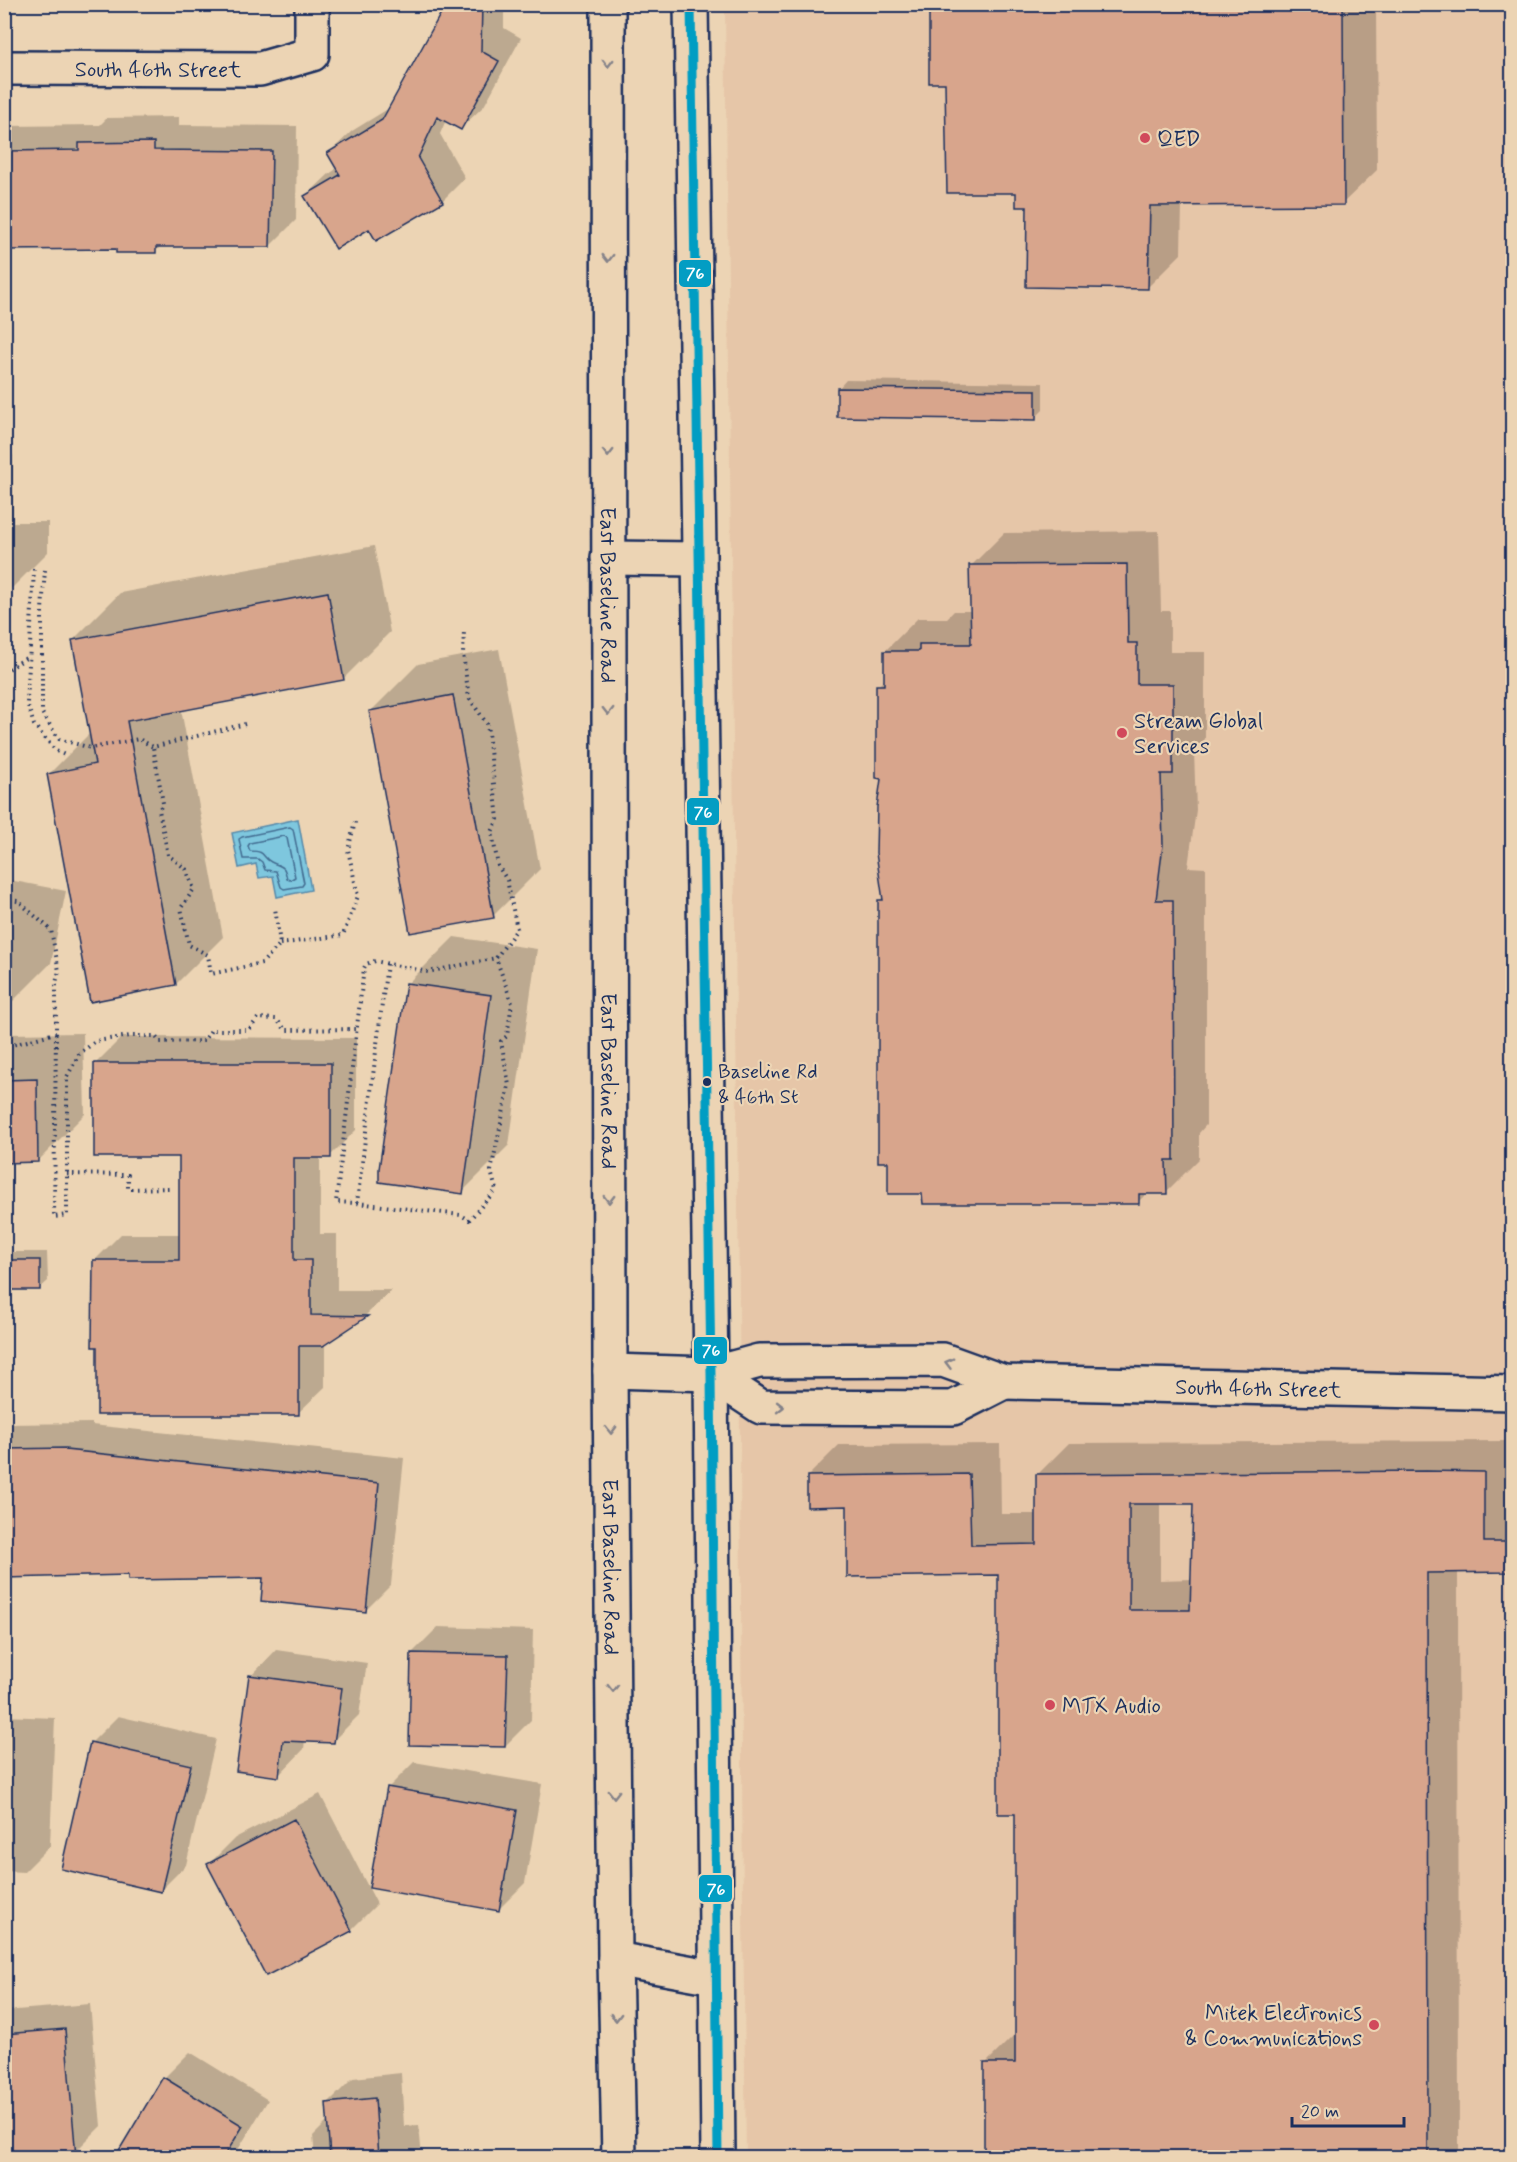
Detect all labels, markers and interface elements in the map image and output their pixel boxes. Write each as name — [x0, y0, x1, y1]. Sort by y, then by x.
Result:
street label: South 46th Street — [75, 56, 241, 85]
one-way arrow — [602, 58, 614, 67]
place label: QED — [1157, 126, 1200, 154]
marker: QED — [1138, 131, 1152, 145]
one-way arrow — [602, 253, 614, 262]
line badge: 76 — [678, 259, 712, 288]
text: 76 — [686, 264, 704, 285]
one-way arrow — [602, 448, 614, 457]
street label: East Baseline Road — [593, 507, 621, 683]
one-way arrow — [602, 706, 614, 715]
place label: Stream Global Services — [1134, 708, 1263, 761]
marker: Stream Global Services — [1115, 726, 1129, 740]
line badge: 76 — [686, 797, 720, 826]
text: 76 — [694, 803, 712, 824]
street label: East Baseline Road — [593, 993, 622, 1169]
place label: Baseline Rd & 46th St — [718, 1059, 818, 1111]
marker: Baseline Rd & 46th St — [701, 1076, 713, 1088]
one-way arrow — [603, 1194, 615, 1203]
line badge: 76 — [693, 1336, 728, 1365]
text: 76 — [702, 1341, 720, 1362]
one-way arrow — [944, 1358, 955, 1370]
street label: South 46th Street — [1175, 1374, 1342, 1405]
one-way arrow — [776, 1401, 785, 1413]
one-way arrow — [605, 1425, 617, 1434]
street label: East Baseline Road — [595, 1479, 624, 1655]
one-way arrow — [607, 1683, 619, 1692]
place label: MTX Audio — [1062, 1693, 1161, 1721]
marker: MTX Audio — [1043, 1698, 1057, 1712]
one-way arrow — [608, 1789, 620, 1798]
line badge: 76 — [698, 1874, 733, 1903]
text: 76 — [707, 1880, 725, 1901]
place label: Mitek Electronics & Communications — [1185, 2000, 1362, 2053]
one-way arrow — [610, 2013, 622, 2022]
marker: Mitek Electronics & Communications — [1367, 2018, 1381, 2032]
scale bar — [1292, 2090, 1404, 2128]
text: 20 m — [1301, 2100, 1339, 2124]

